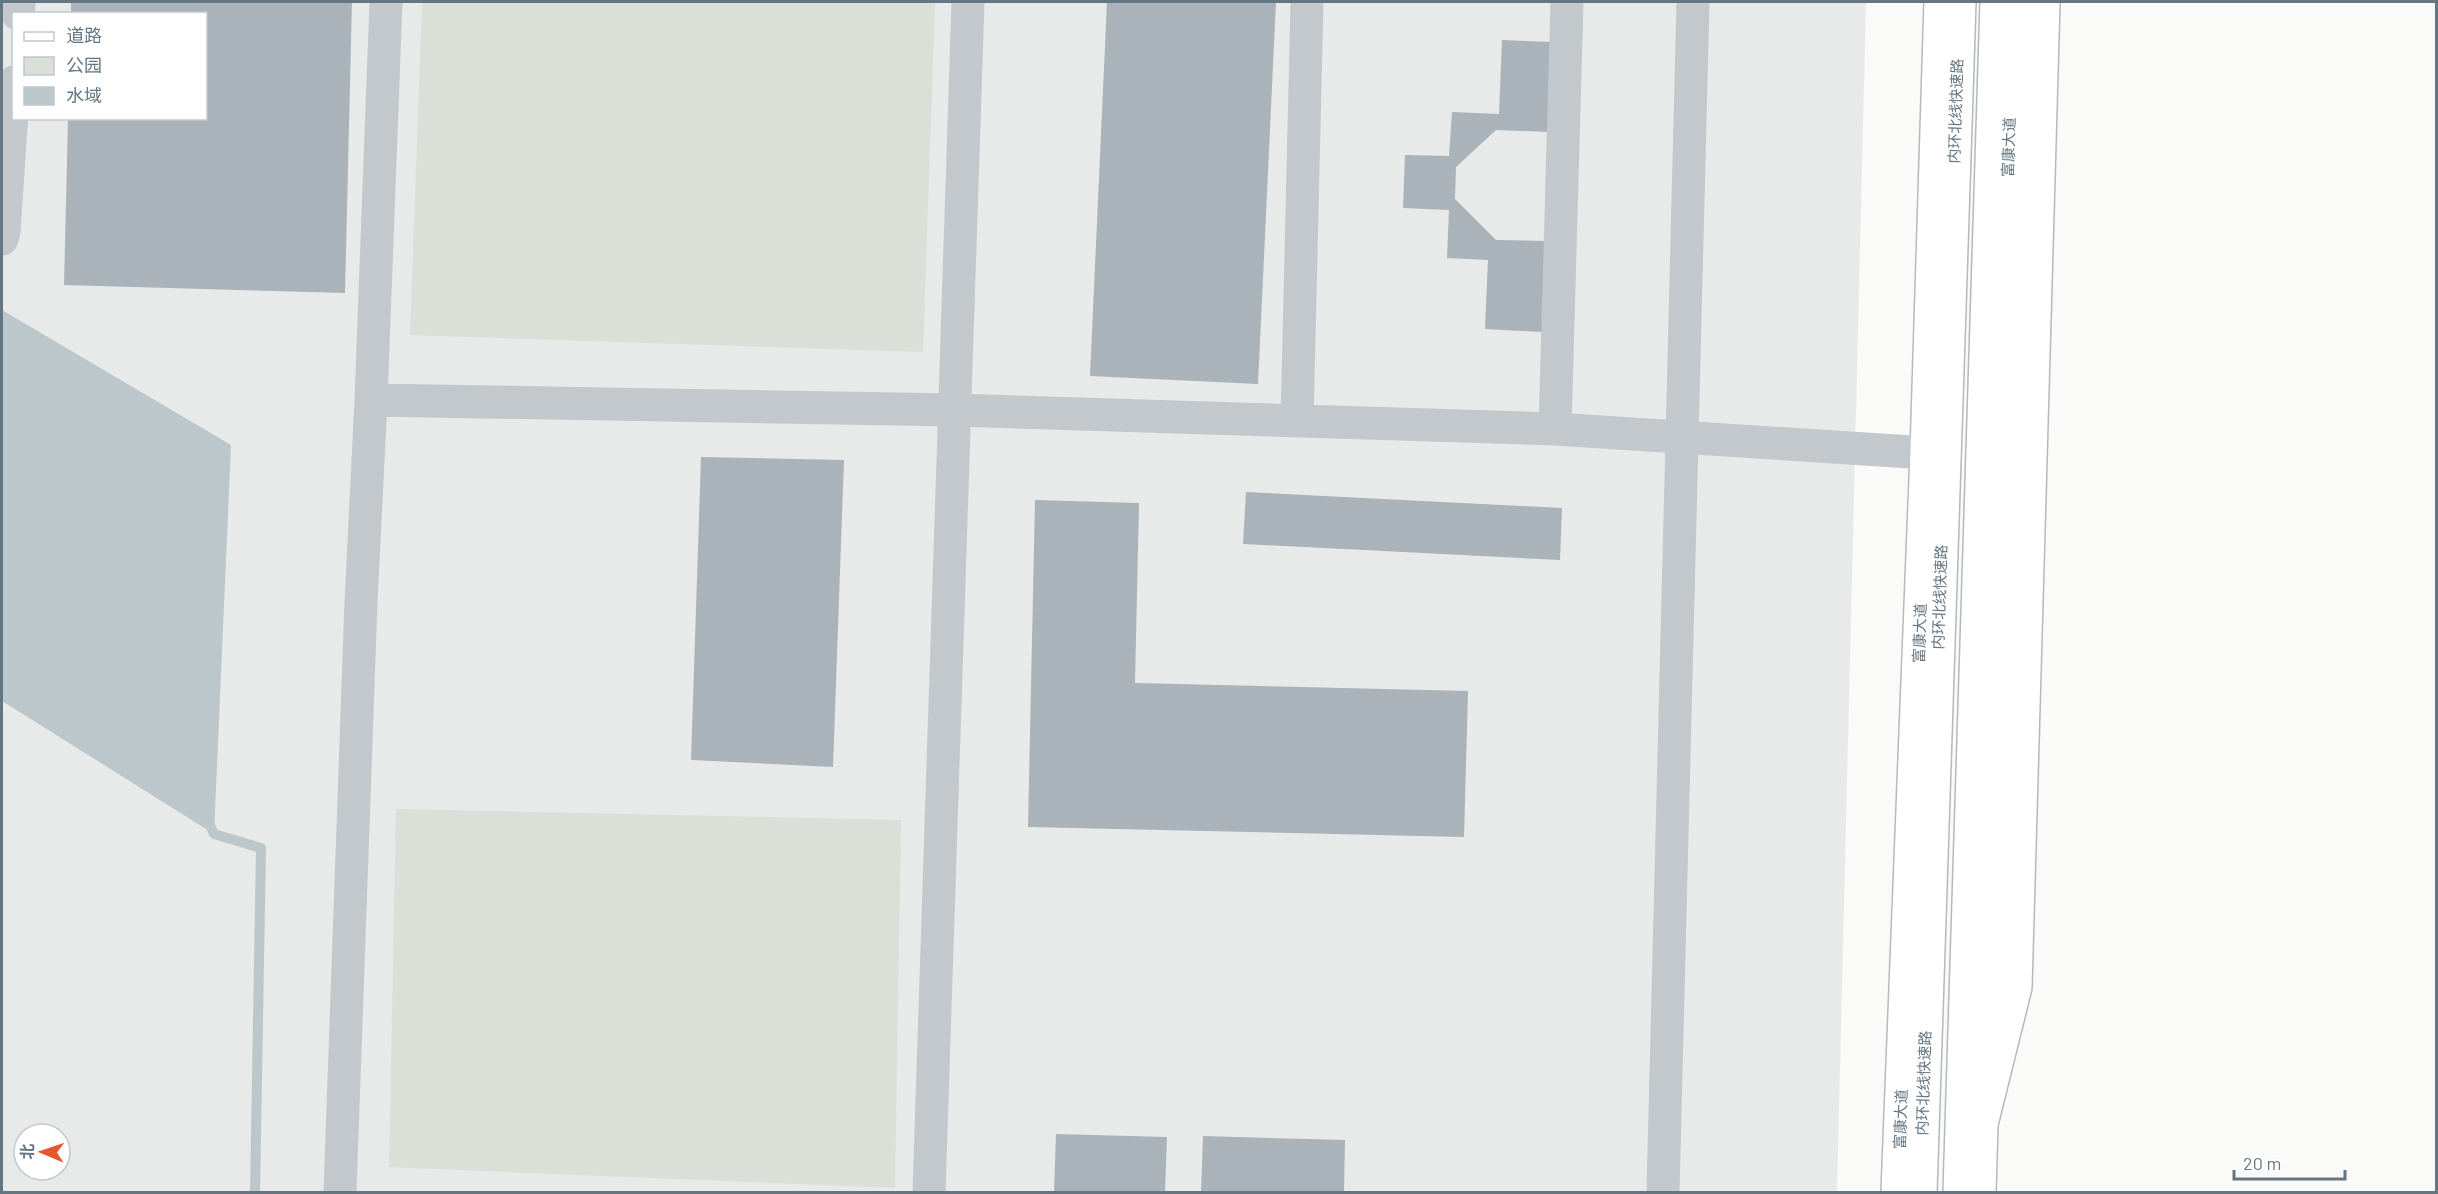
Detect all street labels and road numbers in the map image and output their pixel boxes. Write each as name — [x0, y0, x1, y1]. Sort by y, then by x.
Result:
street label: 内环北线快速路 — [1944, 58, 1966, 164]
street label: 富康大道 — [1998, 117, 2018, 177]
street label: 内环北线快速路 — [1928, 544, 1950, 650]
street label: 富康大道 — [1909, 603, 1929, 663]
street label: 内环北线快速路 — [1912, 1030, 1934, 1136]
street label: 富康大道 — [1890, 1089, 1910, 1149]

